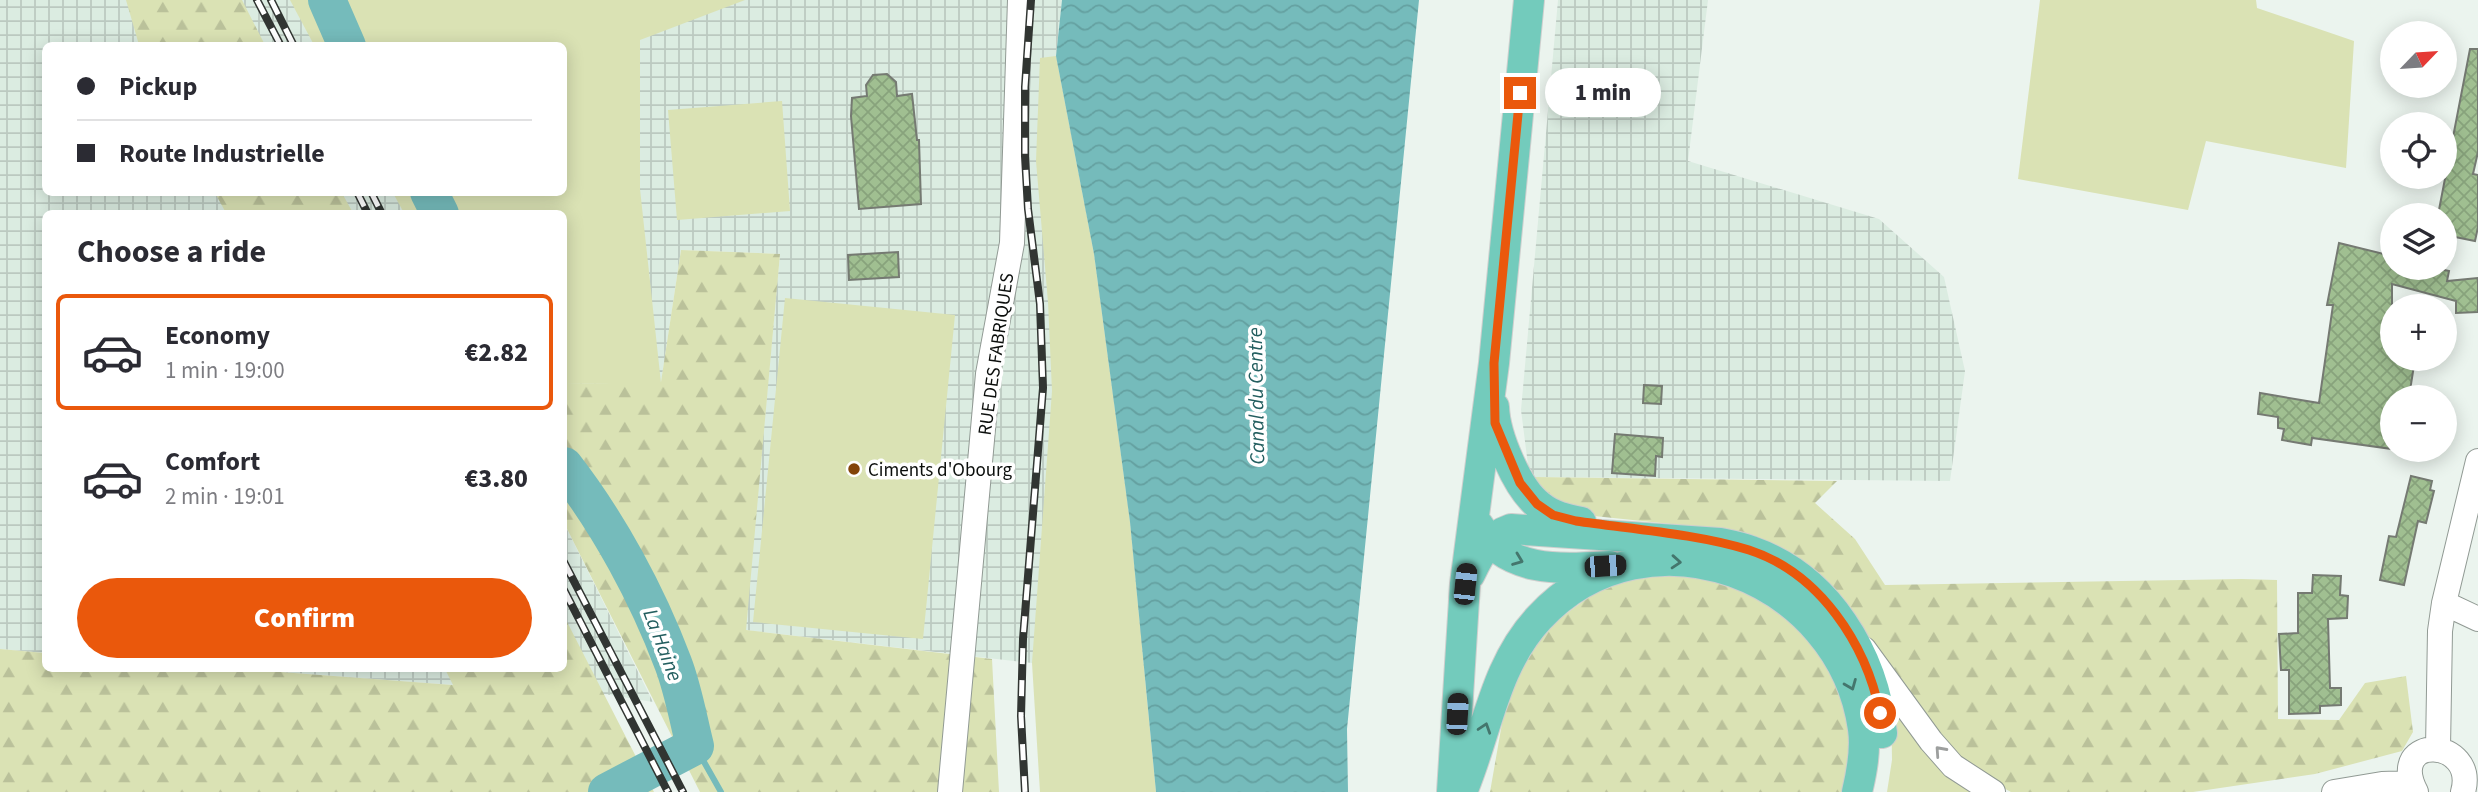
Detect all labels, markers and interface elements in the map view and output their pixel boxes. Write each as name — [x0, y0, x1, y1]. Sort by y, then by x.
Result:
north arrow — [2380, 21, 2457, 98]
map controls — [2380, 21, 2457, 462]
text: Pickup — [119, 68, 197, 105]
callout: 1 min — [1544, 68, 1660, 118]
text: 1 min — [1575, 76, 1631, 109]
route end — [1504, 77, 1536, 109]
button: locate — [2380, 112, 2457, 189]
text: Route Industrielle — [119, 135, 325, 172]
button: layers — [2380, 203, 2457, 280]
text: Choose a ride — [77, 229, 266, 275]
street label: RUE DES FABRIQUES — [972, 271, 1021, 437]
button: + — [2380, 294, 2457, 371]
text: Economy — [165, 317, 270, 354]
icon: car — [81, 321, 144, 384]
water label: Canal du Centre — [1240, 327, 1272, 465]
text: €2.82 — [464, 334, 528, 371]
text: 1 min · 19:00 — [165, 354, 285, 387]
button: − — [2380, 385, 2457, 462]
text: Comfort — [165, 443, 260, 480]
icon: car — [81, 447, 144, 510]
place label: Ciments d'Obourg — [868, 457, 1013, 484]
text: €3.80 — [464, 460, 528, 497]
marker: Ciments d'Obourg — [846, 461, 862, 477]
text: 2 min · 19:01 — [165, 480, 285, 513]
one-way arrow — [1512, 551, 1524, 565]
car — [1584, 554, 1627, 578]
one-way arrow — [1671, 554, 1682, 569]
car — [1453, 562, 1478, 606]
button: Confirm — [77, 578, 532, 658]
water label: La Haine — [636, 604, 690, 686]
one-way arrow — [1842, 678, 1856, 690]
car — [1446, 692, 1469, 736]
route start — [1864, 697, 1896, 729]
one-way arrow — [1477, 722, 1492, 734]
one-way arrow — [1935, 746, 1948, 759]

